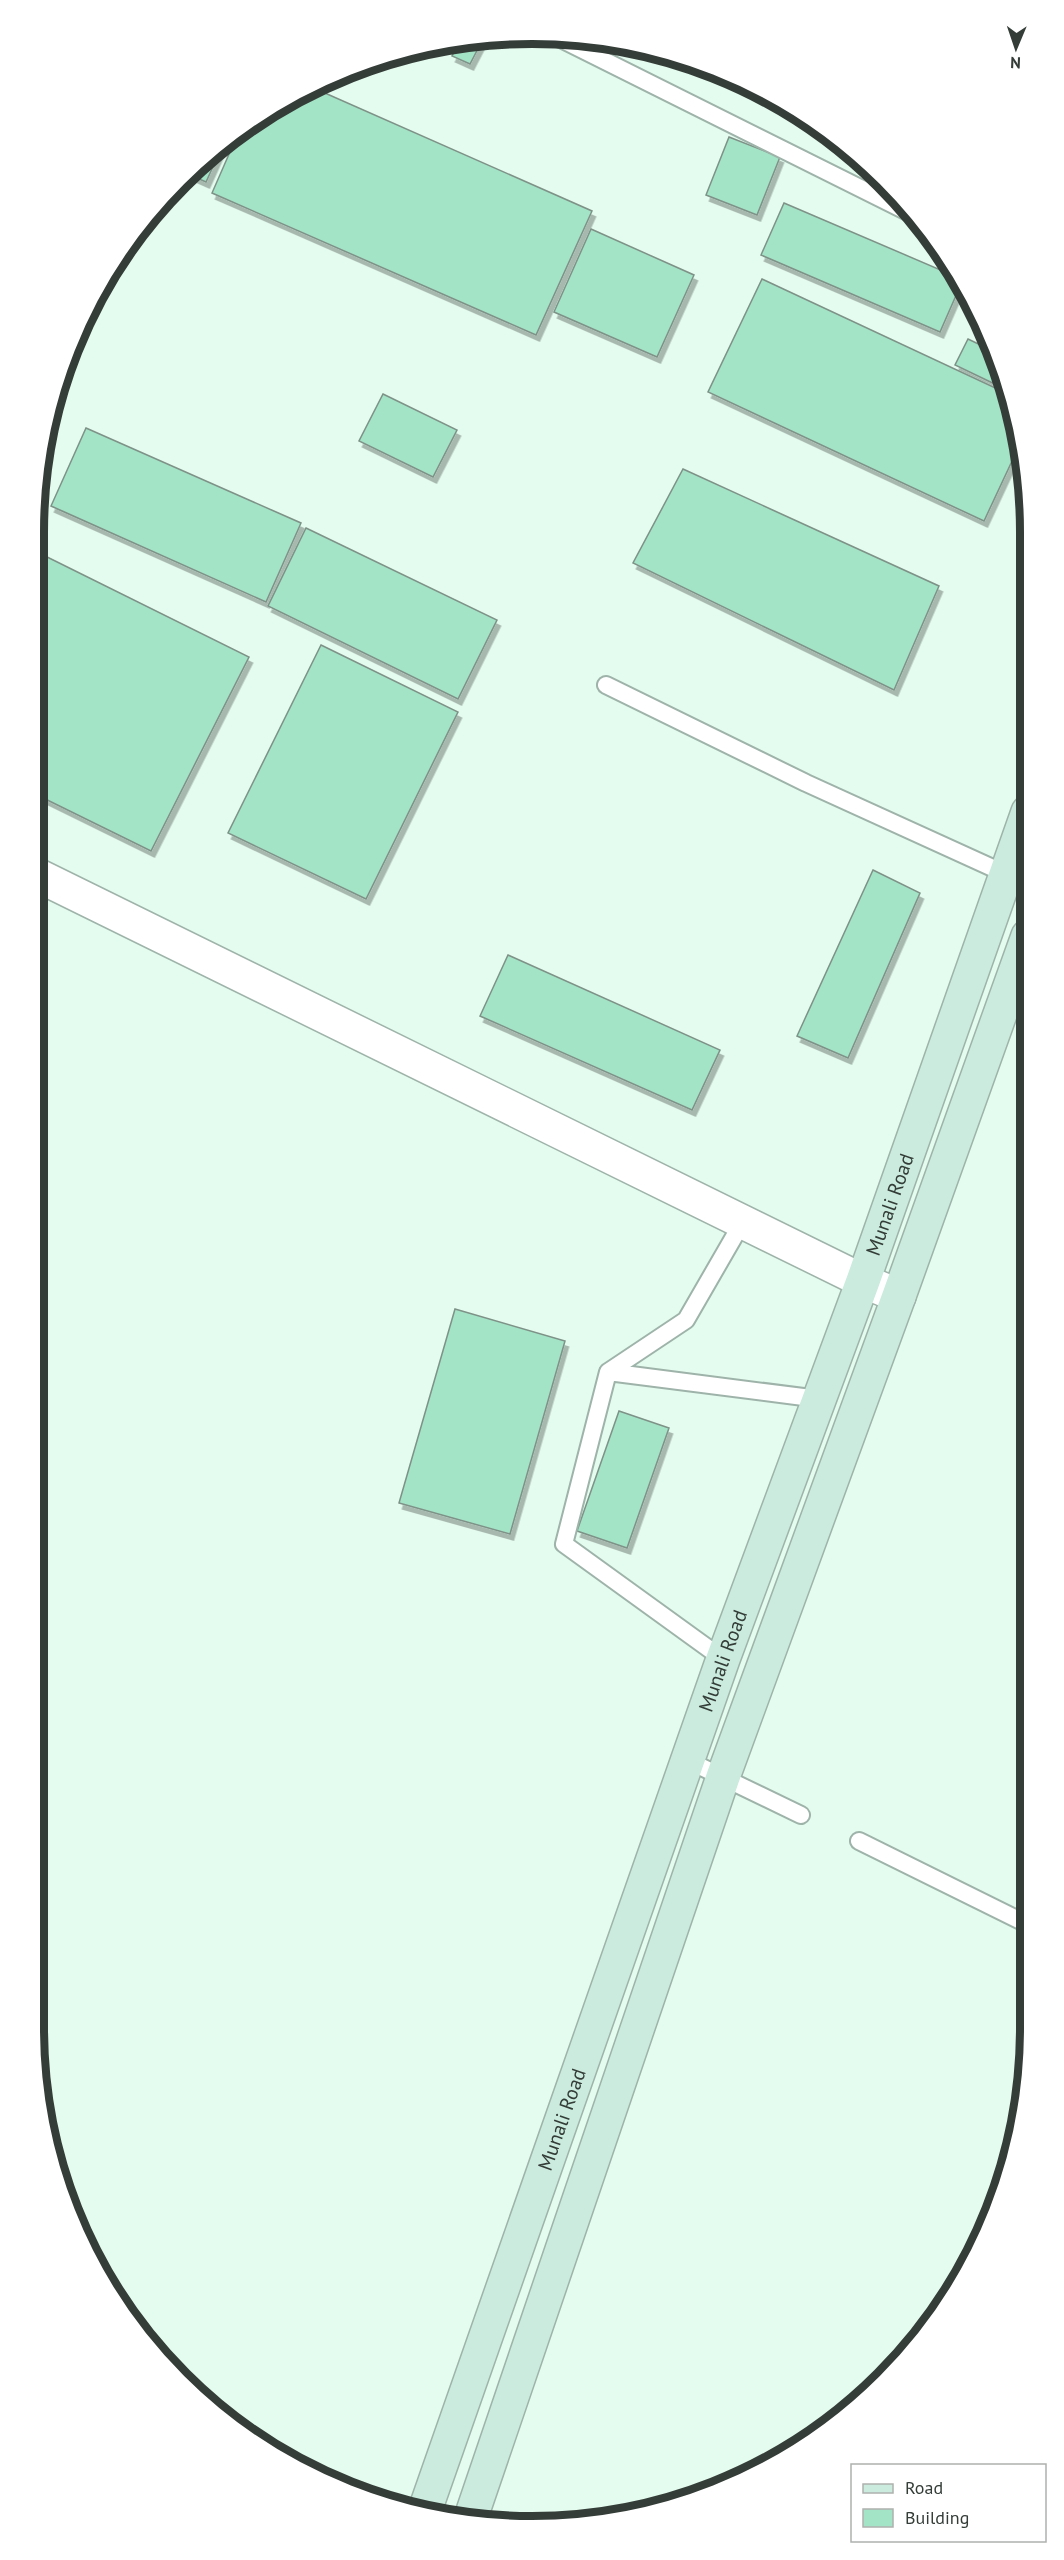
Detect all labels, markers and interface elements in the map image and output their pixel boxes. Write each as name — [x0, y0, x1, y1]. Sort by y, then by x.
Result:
north arrow — [986, 18, 1046, 78]
text: N — [1010, 53, 1021, 73]
street label: Munali Road — [860, 1150, 920, 1259]
street label: Munali Road — [693, 1606, 753, 1715]
street label: Munali Road — [532, 2065, 592, 2174]
legend — [851, 2464, 1046, 2542]
text: Road — [905, 2476, 943, 2499]
text: Building — [905, 2506, 969, 2529]

